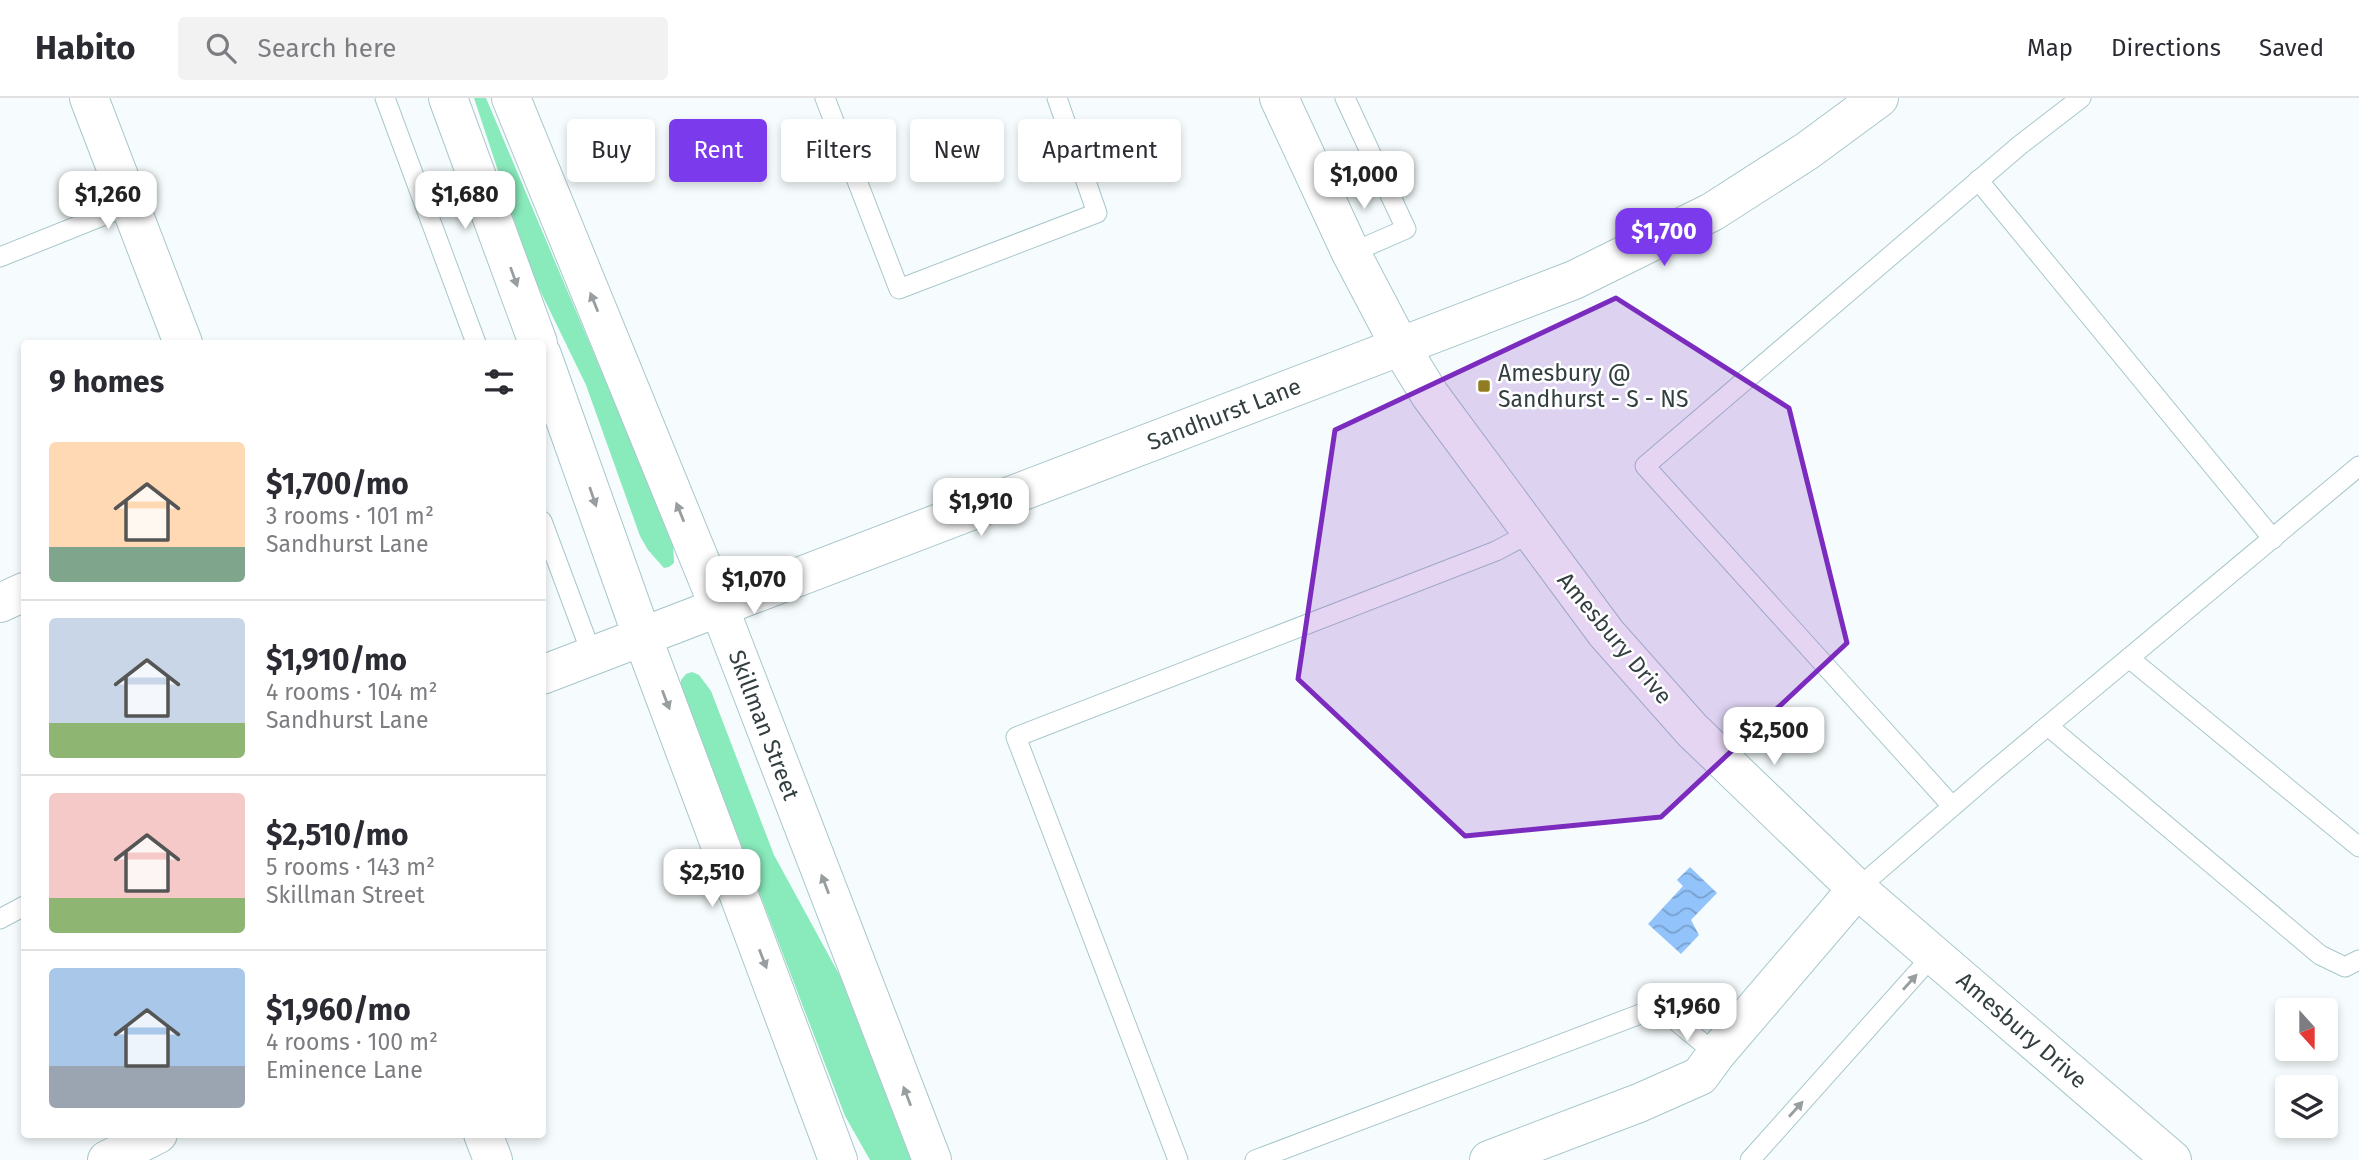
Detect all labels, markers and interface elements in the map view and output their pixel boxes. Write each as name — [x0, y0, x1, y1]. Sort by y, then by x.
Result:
search box — [178, 17, 668, 80]
text: Habito — [35, 28, 136, 68]
icon: search — [202, 29, 240, 67]
text: Search here — [258, 33, 396, 64]
text: Map — [2027, 34, 2073, 62]
text: Directions — [2111, 34, 2221, 62]
text: Saved — [2259, 34, 2324, 62]
chip: Buy — [567, 119, 655, 182]
chip: Rent — [669, 119, 767, 182]
chip: Filters — [781, 119, 896, 182]
chip: New — [910, 119, 1004, 182]
chip: Apartment — [1018, 119, 1181, 182]
pin: $1,000 — [1307, 152, 1421, 211]
text: $1,000 — [1330, 160, 1398, 188]
pin: $1,260 — [51, 172, 165, 231]
pin: $1,680 — [408, 172, 522, 231]
text: $1,260 — [75, 180, 141, 208]
text: $1,680 — [431, 180, 499, 208]
pin: $1,700 — [1607, 208, 1721, 268]
text: $1,700 — [1631, 217, 1697, 245]
one-way arrow — [509, 267, 520, 288]
one-way arrow — [588, 291, 599, 312]
place label: Amesbury @ Sandhurst - S - NS — [1498, 359, 1688, 413]
icon: filters — [480, 363, 518, 401]
text: 9 homes — [49, 364, 164, 400]
street label: Sandhurst Lane — [1143, 372, 1305, 456]
marker: Amesbury @ Sandhurst - S - NS — [1476, 378, 1492, 394]
text: $1,700/mo — [266, 466, 409, 502]
icon: home — [105, 470, 189, 554]
pin: $1,910 — [924, 478, 1038, 538]
one-way arrow — [588, 486, 599, 507]
text: $1,910 — [949, 487, 1013, 515]
text: 3 rooms · 101 m² — [266, 502, 434, 530]
one-way arrow — [674, 502, 685, 523]
text: Sandhurst Lane — [266, 530, 429, 558]
pin: $1,070 — [697, 556, 811, 616]
text: $1,070 — [722, 565, 786, 593]
street label: Amesbury Drive — [1552, 566, 1678, 710]
text: $1,910/mo — [266, 642, 407, 678]
icon: home — [105, 646, 189, 730]
street label: Skillman Street — [723, 646, 806, 805]
text: 4 rooms · 104 m² — [266, 678, 437, 706]
one-way arrow — [661, 690, 672, 711]
text: Sandhurst Lane — [266, 706, 429, 734]
pin: $2,500 — [1717, 708, 1831, 767]
text: $2,500 — [1739, 716, 1809, 744]
text: $2,510/mo — [266, 817, 409, 853]
icon: home — [105, 821, 189, 905]
pin: $2,510 — [655, 850, 769, 909]
text: 5 rooms · 143 m² — [266, 853, 435, 881]
text: $2,510 — [679, 858, 745, 886]
one-way arrow — [820, 873, 831, 894]
text: Skillman Street — [266, 881, 424, 909]
one-way arrow — [758, 949, 769, 970]
street label: Amesbury Drive — [1951, 966, 2093, 1094]
one-way arrow — [1902, 973, 1917, 990]
pin: $1,960 — [1630, 984, 1744, 1043]
text: $1,960/mo — [266, 992, 411, 1028]
text: $1,960 — [1654, 992, 1720, 1020]
icon: home — [105, 996, 189, 1080]
north arrow — [2275, 998, 2338, 1060]
map controls — [2275, 998, 2338, 1138]
text: 4 rooms · 100 m² — [266, 1028, 438, 1056]
text: Eminence Lane — [266, 1056, 423, 1084]
button: layers — [2275, 1075, 2338, 1138]
one-way arrow — [902, 1086, 913, 1107]
one-way arrow — [1788, 1100, 1804, 1118]

